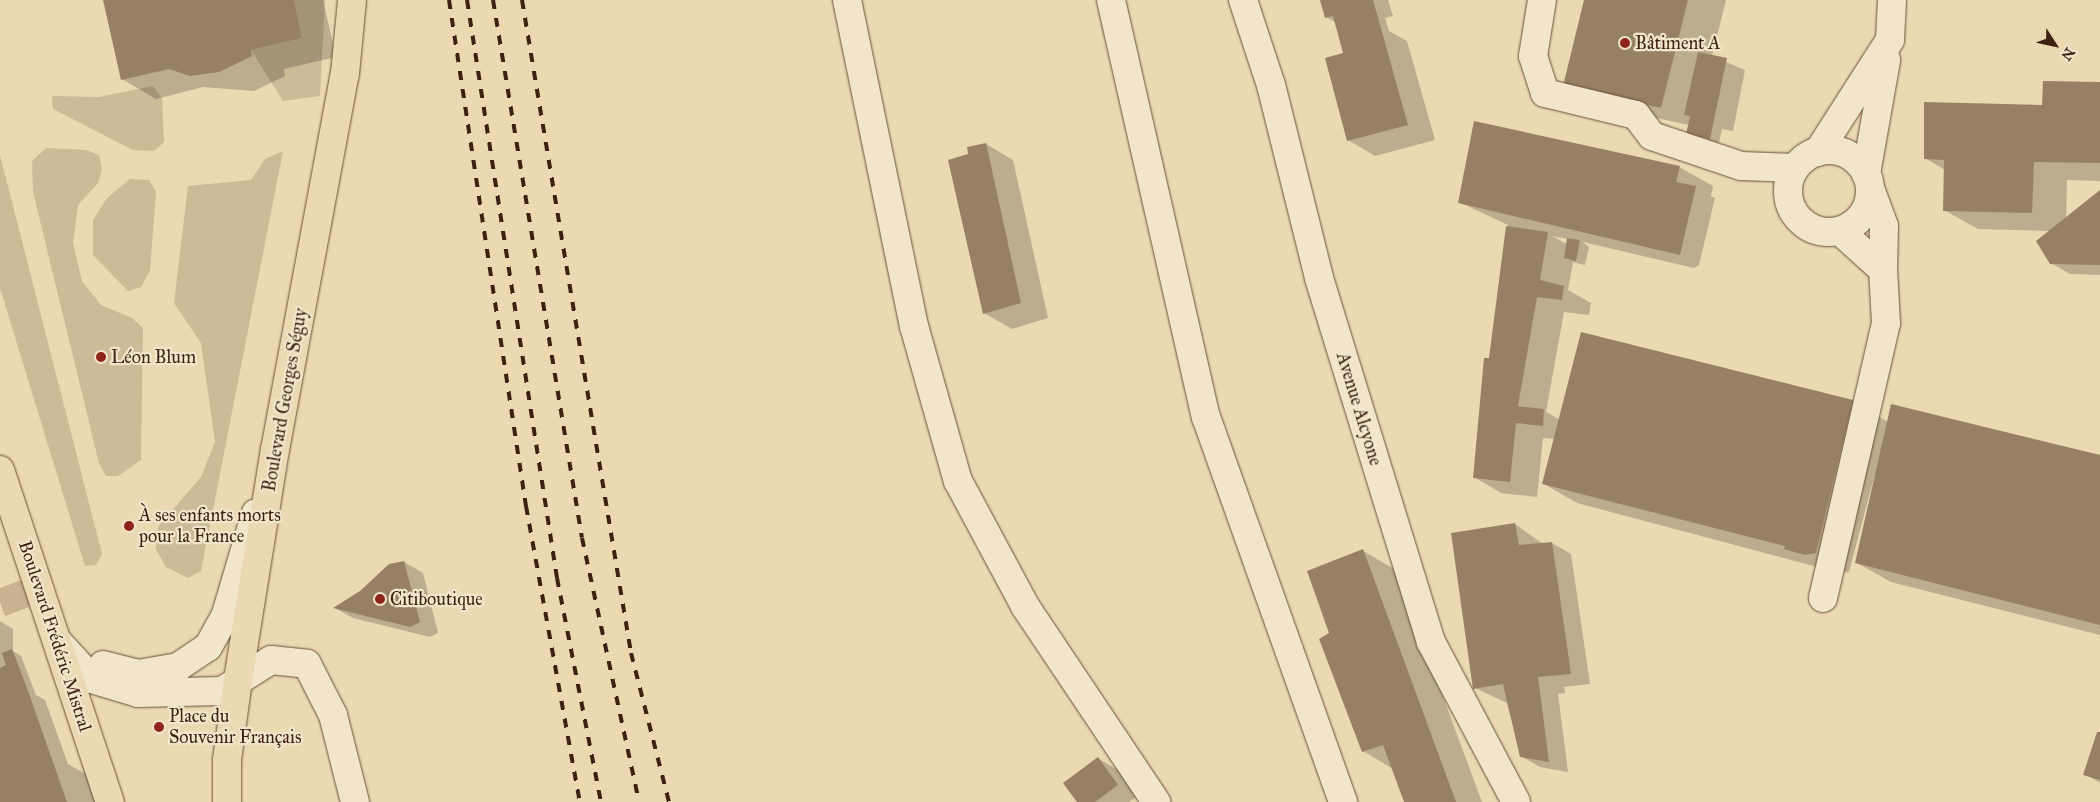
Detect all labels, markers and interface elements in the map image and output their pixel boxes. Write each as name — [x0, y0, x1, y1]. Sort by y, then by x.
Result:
north arrow — [2030, 20, 2080, 70]
place label: Bâtiment A — [1635, 32, 1720, 54]
marker: Bâtiment A — [1619, 37, 1631, 49]
text: N — [2057, 44, 2078, 64]
street label: Boulevard Georges Séguy — [258, 307, 312, 493]
place label: Léon Blum — [111, 346, 196, 368]
street label: Avenue Alcyone — [1332, 350, 1386, 468]
marker: Léon Blum — [95, 351, 107, 363]
place label: À ses enfants morts pour la France — [139, 505, 281, 548]
marker: À ses enfants morts pour la France — [123, 520, 135, 532]
street label: Boulevard Frédéric Mistral — [14, 538, 96, 734]
place label: Citiboutique — [390, 588, 483, 610]
marker: Citiboutique — [374, 593, 386, 605]
place label: Place du Souvenir Français — [169, 706, 301, 749]
marker: Place du Souvenir Français — [153, 721, 165, 733]

